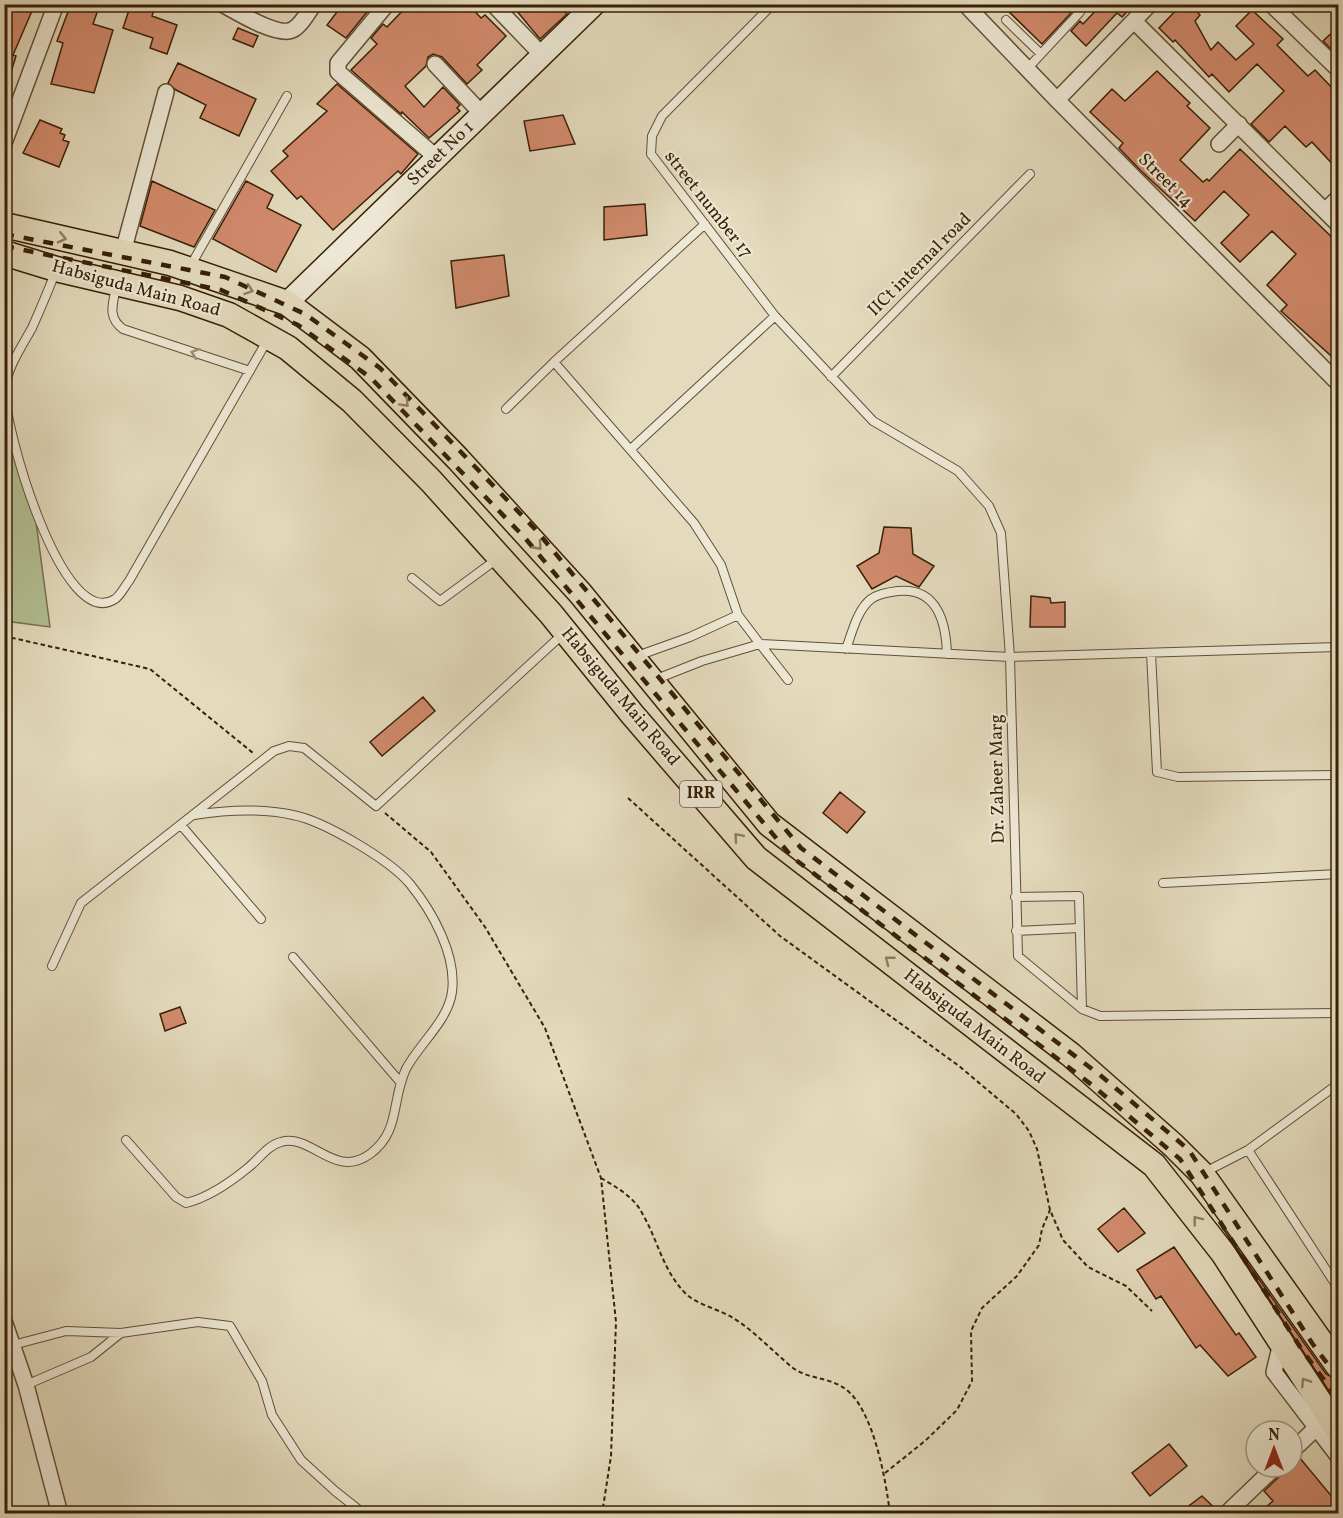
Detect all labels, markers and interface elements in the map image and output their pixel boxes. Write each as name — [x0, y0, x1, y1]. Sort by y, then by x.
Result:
street label: Street No 1 — [402, 116, 480, 192]
street label: street number 17 — [658, 146, 758, 264]
street label: Street 14 — [1132, 148, 1198, 214]
street label: IICt internal road — [862, 207, 978, 323]
one-way arrow — [56, 231, 66, 244]
street label: Habsiguda Main Road — [49, 254, 223, 324]
one-way arrow — [243, 283, 254, 296]
one-way arrow — [190, 347, 201, 360]
one-way arrow — [398, 396, 409, 407]
one-way arrow — [531, 539, 542, 550]
street label: Habsiguda Main Road — [555, 622, 685, 772]
street label: Dr. Zaheer Marg — [984, 714, 1012, 844]
road number: IRR — [680, 781, 722, 807]
one-way arrow — [734, 833, 745, 844]
one-way arrow — [884, 957, 895, 968]
street label: Habsiguda Main Road — [898, 964, 1050, 1090]
one-way arrow — [1194, 1216, 1205, 1227]
one-way arrow — [1301, 1378, 1313, 1388]
north arrow — [1244, 1419, 1304, 1479]
text: N — [1268, 1425, 1280, 1447]

